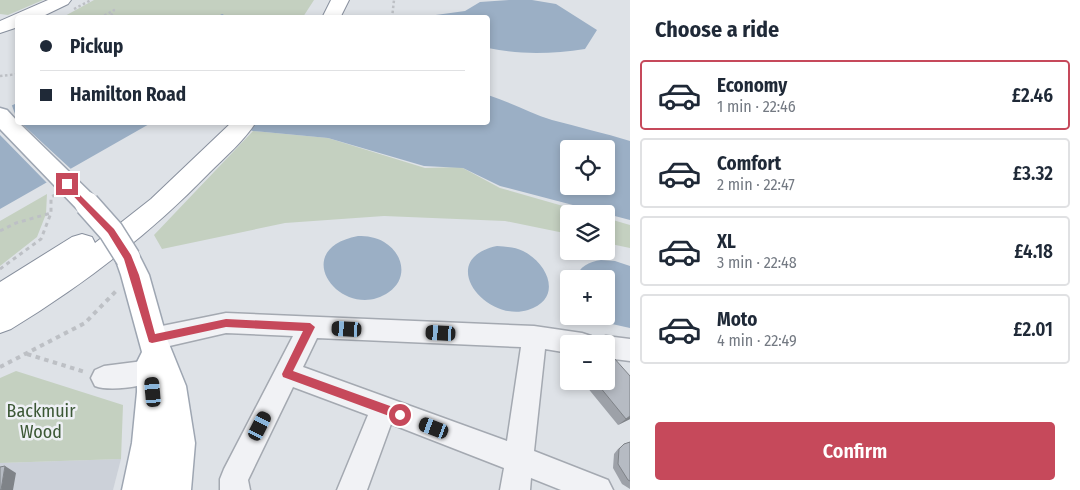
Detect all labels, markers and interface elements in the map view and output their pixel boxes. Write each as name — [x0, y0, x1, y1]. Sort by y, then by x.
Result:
text: Choose a ride — [655, 16, 779, 43]
text: Pickup — [70, 35, 123, 58]
icon: car — [657, 73, 702, 118]
text: Economy — [717, 74, 787, 97]
text: Hamilton Road — [70, 83, 186, 106]
text: £2.46 — [1012, 84, 1053, 107]
text: 1 min · 22:46 — [717, 97, 796, 116]
map controls — [560, 140, 615, 390]
button: locate — [560, 140, 615, 195]
icon: car — [657, 151, 702, 196]
text: Comfort — [717, 152, 781, 175]
text: £3.32 — [1013, 162, 1053, 185]
route end — [56, 173, 78, 195]
text: 2 min · 22:47 — [717, 175, 795, 194]
button: layers — [560, 205, 615, 260]
icon: car — [657, 229, 702, 274]
text: XL — [717, 230, 736, 253]
text: £4.18 — [1014, 240, 1053, 263]
text: 3 min · 22:48 — [717, 253, 797, 272]
button: + — [560, 270, 615, 325]
icon: car — [657, 307, 702, 352]
text: Moto — [717, 308, 757, 331]
text: £2.01 — [1013, 318, 1053, 341]
car — [331, 321, 362, 337]
car — [425, 325, 456, 341]
text: 4 min · 22:49 — [717, 331, 797, 350]
button: − — [560, 335, 615, 390]
car — [144, 376, 161, 408]
park label: Backmuir Wood — [7, 400, 76, 443]
route start — [389, 404, 411, 426]
car — [246, 409, 273, 443]
car — [417, 416, 450, 440]
button: Confirm — [655, 422, 1055, 480]

